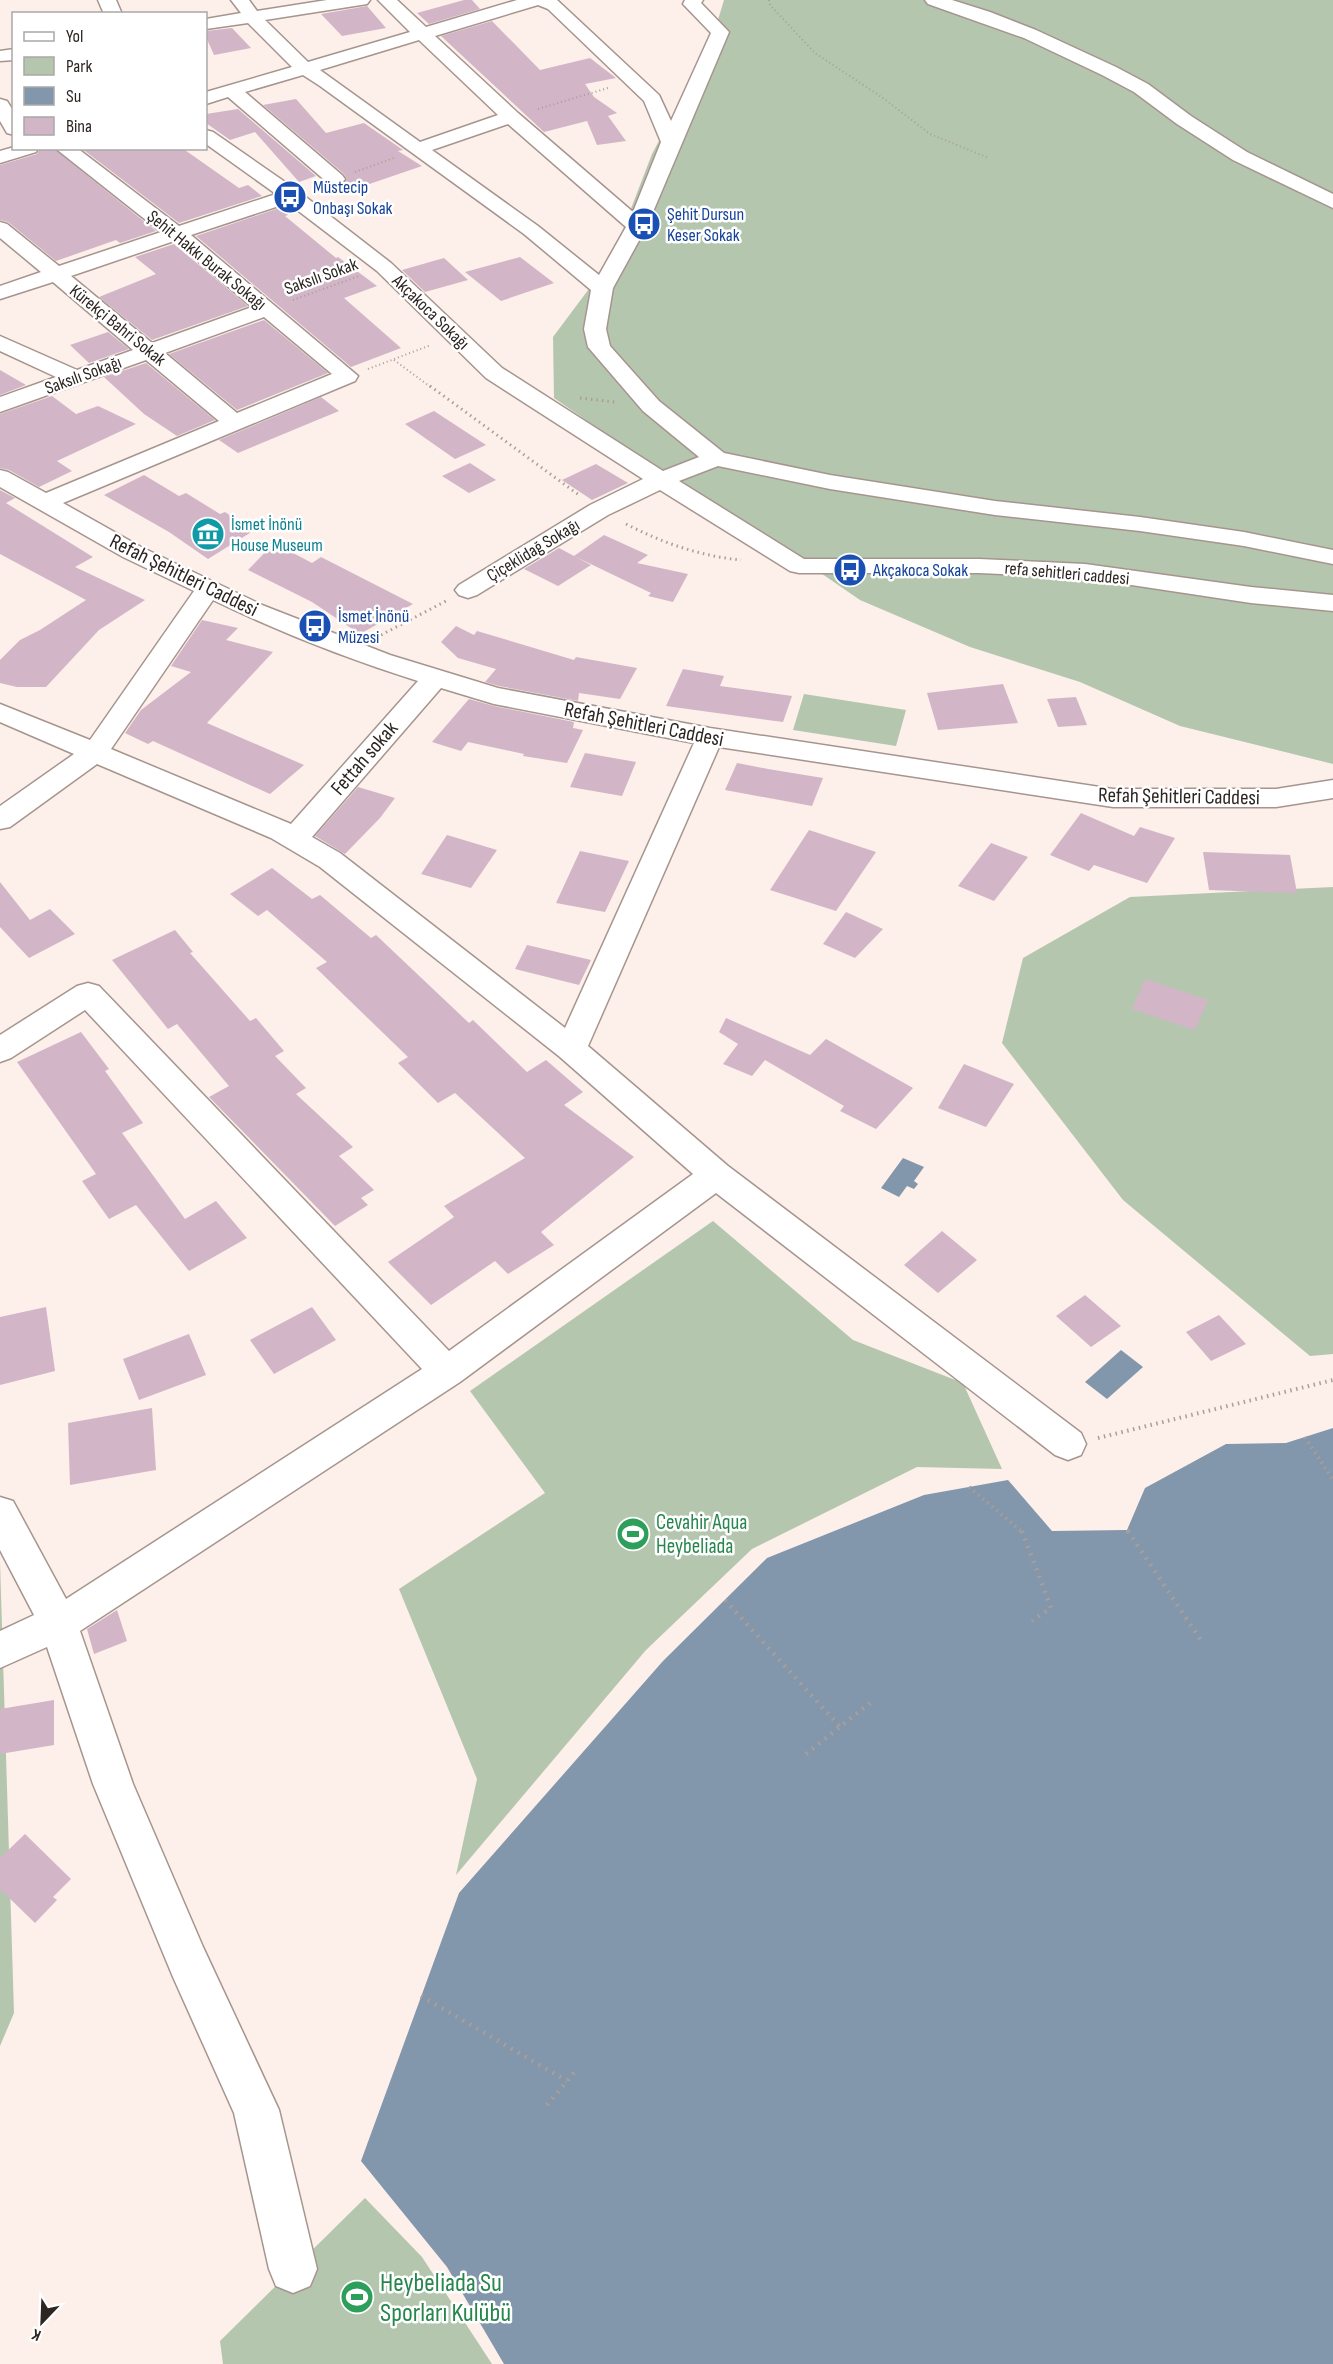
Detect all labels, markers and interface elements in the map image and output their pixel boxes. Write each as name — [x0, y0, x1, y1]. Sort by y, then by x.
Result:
legend — [12, 12, 207, 150]
text: Yol — [66, 26, 83, 47]
text: Park — [66, 56, 92, 77]
text: Su — [66, 86, 81, 107]
text: Bina — [66, 116, 92, 137]
place label: Müstecip Onbaşı Sokak — [313, 177, 393, 219]
bus stop icon: Müstecip Onbaşı Sokak — [272, 179, 308, 215]
place label: Şehit Dursun Keser Sokak — [667, 204, 744, 246]
street label: Şehit Hakkı Burak Sokağı — [143, 206, 270, 315]
bus stop icon: Şehit Dursun Keser Sokak — [626, 206, 662, 242]
street label: Saksılı Sokak — [282, 253, 361, 299]
street label: Akçakoca Sokağı — [387, 270, 473, 354]
street label: Kürekçi Bahri Sokak — [65, 280, 170, 371]
street label: Saksılı Sokağı — [42, 352, 124, 399]
place label: İsmet İnönü House Museum — [231, 514, 323, 556]
street label: Çiçeklidağ Sokağı — [483, 515, 583, 586]
museum icon: İsmet İnönü House Museum — [190, 516, 226, 552]
street label: Refah Şehitleri Caddesi — [106, 529, 262, 622]
bus stop icon: Akçakoca Sokak — [832, 552, 868, 588]
street label: refa sehitleri caddesi — [1004, 558, 1130, 589]
place label: Akçakoca Sokak — [872, 560, 968, 581]
place label: İsmet İnönü Müzesi — [338, 606, 409, 648]
bus stop icon: İsmet İnönü Müzesi — [297, 608, 333, 644]
street label: Refah Şehitleri Caddesi — [562, 697, 726, 752]
street label: Fettah sokak — [326, 716, 403, 800]
street label: Refah Şehitleri Caddesi — [1098, 783, 1260, 810]
place label: Cevahir Aqua Heybeliada — [656, 1510, 747, 1559]
sports icon: Cevahir Aqua Heybeliada — [615, 1516, 651, 1552]
place label: Heybeliada Su Sporları Kulübü — [380, 2268, 511, 2329]
sports icon: Heybeliada Su Sporları Kulübü — [339, 2279, 375, 2315]
north arrow — [12, 2292, 72, 2352]
text: K — [29, 2324, 44, 2345]

